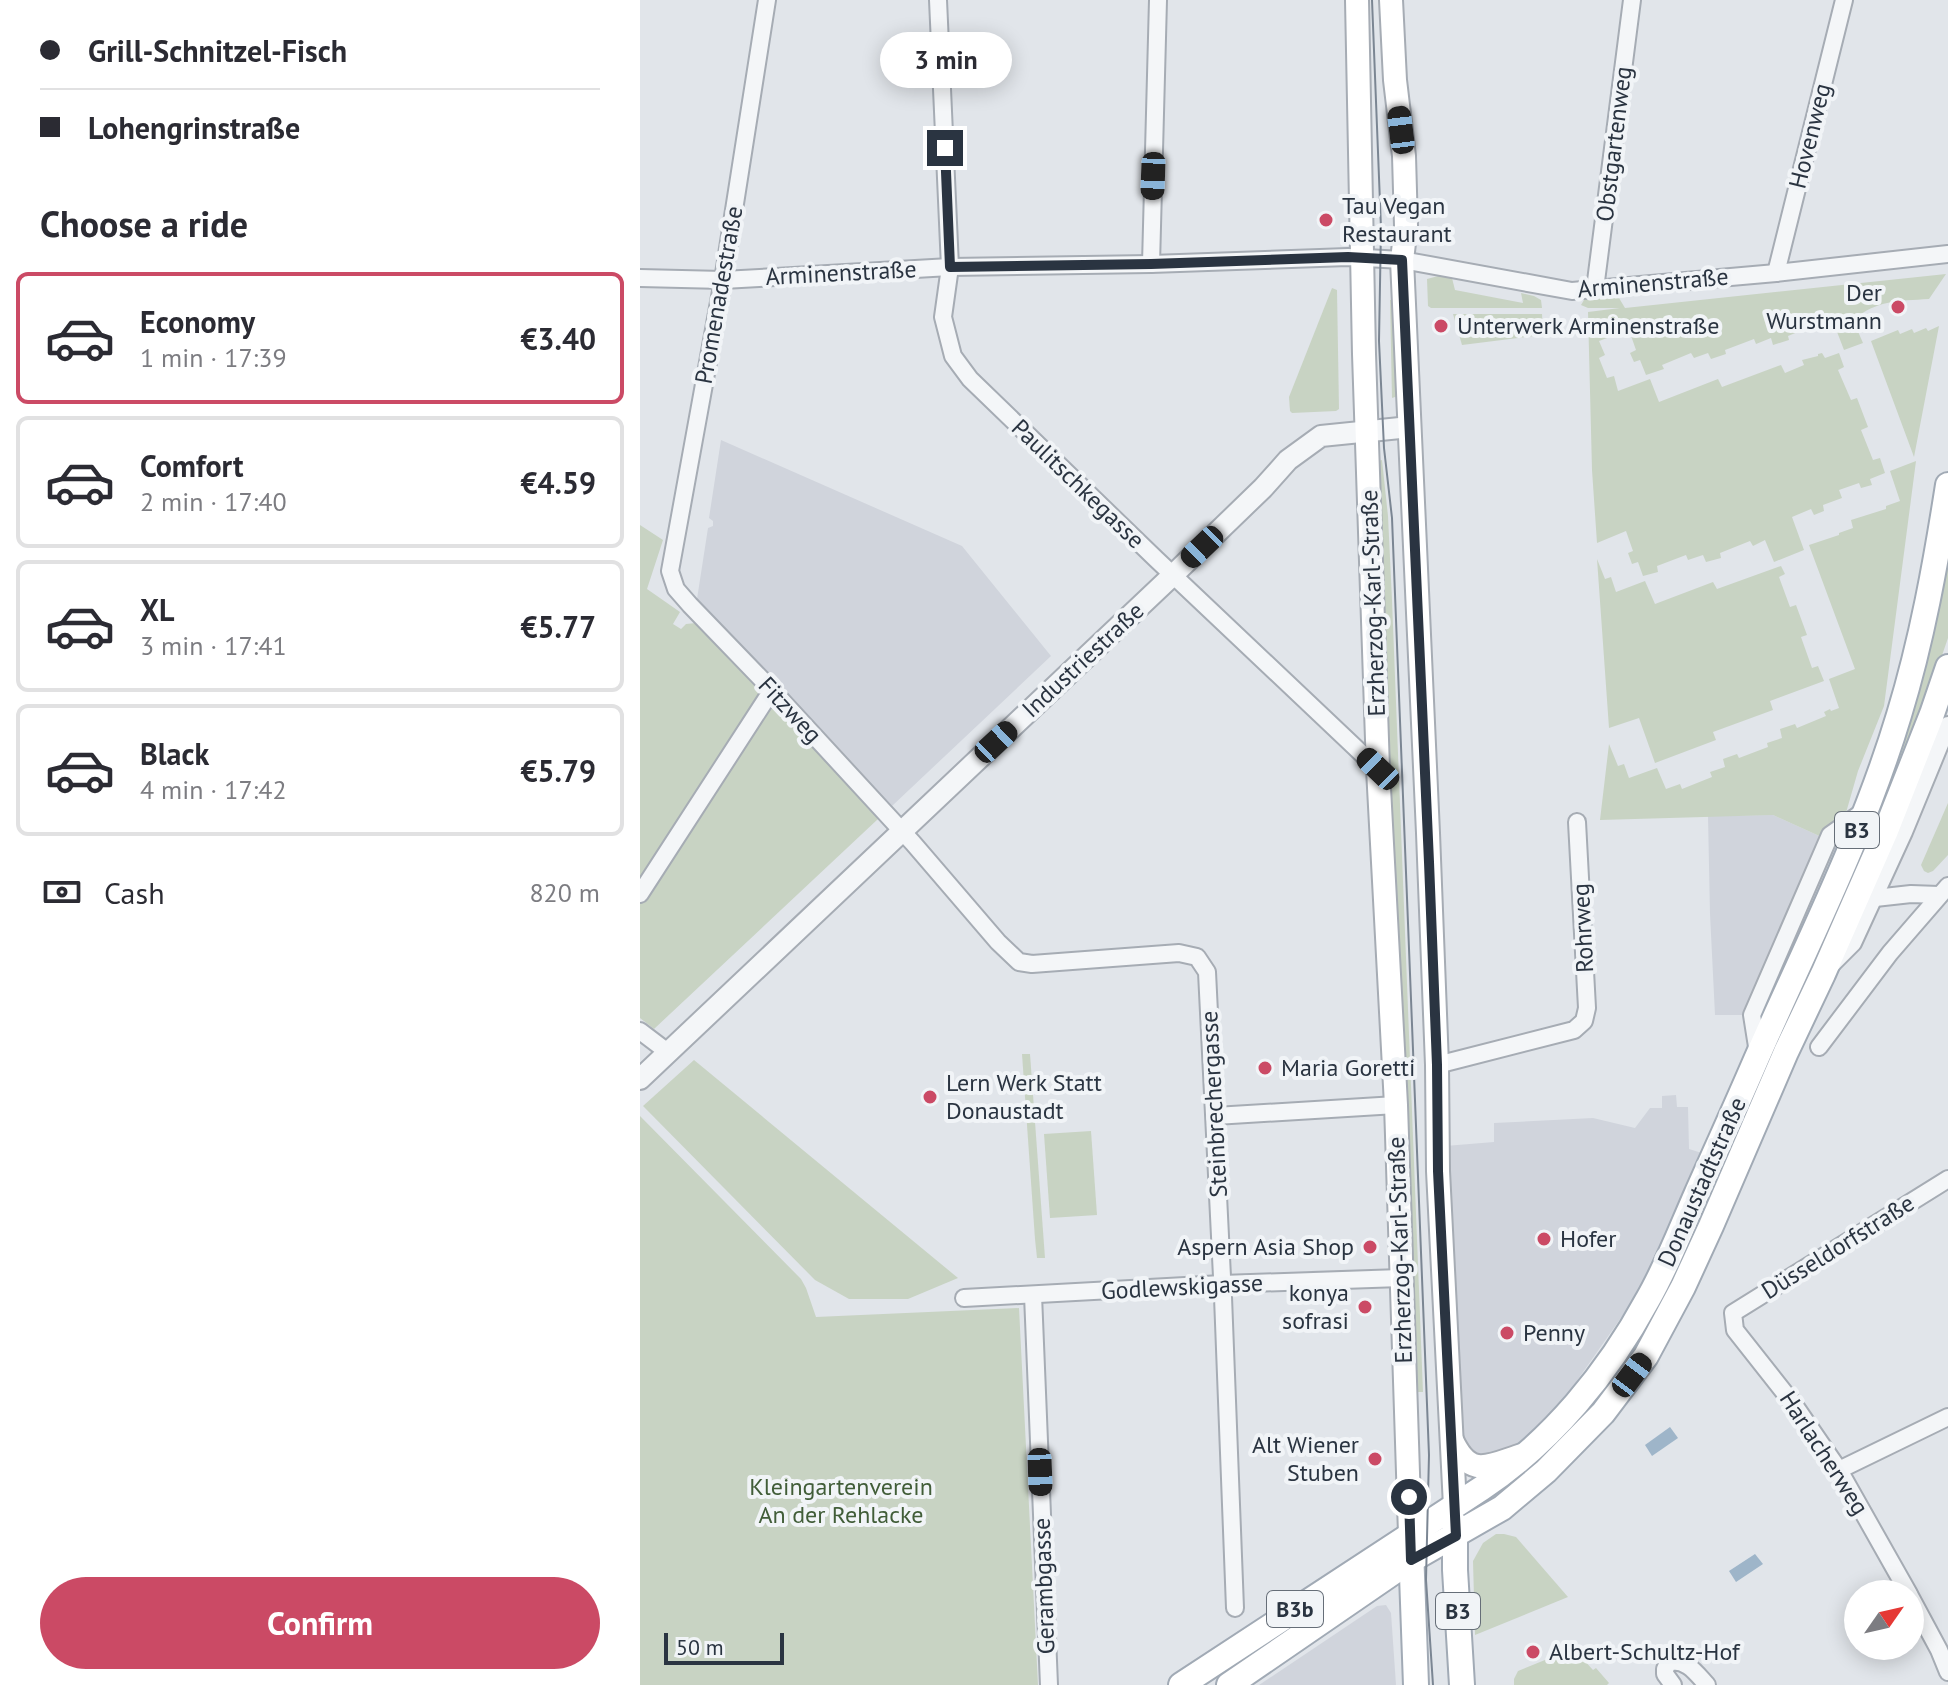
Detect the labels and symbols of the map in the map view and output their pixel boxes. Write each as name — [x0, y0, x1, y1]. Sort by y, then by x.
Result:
callout: 3 min — [879, 32, 1011, 88]
street label: Obstgartenweg — [1589, 64, 1638, 223]
street label: Hovenweg — [1781, 80, 1838, 192]
car — [1386, 105, 1416, 155]
route end — [927, 130, 963, 166]
car — [1140, 152, 1166, 200]
place label: Tau Vegan Restaurant — [1342, 190, 1452, 249]
street label: Promenadestraße — [688, 204, 749, 386]
marker: Tau Vegan Restaurant — [1317, 211, 1335, 229]
street label: Arminenstraße — [765, 253, 917, 292]
street label: Arminenstraße — [1576, 260, 1730, 305]
place label: Der Wurstmann — [1766, 277, 1882, 336]
marker: Der Wurstmann — [1889, 298, 1907, 316]
place label: Unterwerk Arminenstraße — [1457, 310, 1719, 341]
marker: Unterwerk Arminenstraße — [1432, 317, 1450, 335]
street label: Paulitschkegasse — [1005, 412, 1151, 555]
street label: Erzherzog-Karl-Straße — [1353, 489, 1392, 717]
car — [1176, 522, 1228, 572]
street label: Industriestraße — [1015, 595, 1150, 724]
street label: Fitzweg — [752, 670, 829, 749]
car — [970, 717, 1022, 767]
car — [1352, 744, 1404, 794]
road number: B3 — [1835, 812, 1879, 848]
street label: Rohrweg — [1565, 883, 1600, 974]
street label: Steinbrechergasse — [1193, 1010, 1234, 1198]
place label: Maria Goretti — [1281, 1052, 1415, 1083]
marker: Maria Goretti — [1256, 1059, 1274, 1077]
place label: Lern Werk Statt Donaustadt — [946, 1067, 1102, 1126]
marker: Lern Werk Statt Donaustadt — [921, 1088, 939, 1106]
street label: Donaustadtstraße — [1650, 1092, 1753, 1271]
street label: Erzherzog-Karl-Straße — [1380, 1136, 1419, 1364]
street label: Düsseldorfstraße — [1756, 1187, 1920, 1306]
place label: Hofer — [1560, 1223, 1616, 1254]
marker: Hofer — [1535, 1230, 1553, 1248]
place label: Aspern Asia Shop — [1177, 1231, 1354, 1262]
marker: Aspern Asia Shop — [1361, 1238, 1379, 1256]
street label: Godlewskigasse — [1100, 1267, 1264, 1306]
place label: konya sofrasi — [1282, 1277, 1349, 1336]
marker: konya sofrasi — [1356, 1298, 1374, 1316]
place label: Penny — [1523, 1317, 1585, 1348]
marker: Penny — [1498, 1324, 1516, 1342]
car — [1608, 1349, 1656, 1401]
street label: Harlacherweg — [1773, 1385, 1876, 1521]
place label: Alt Wiener Stuben — [1252, 1429, 1359, 1488]
car — [1027, 1448, 1053, 1496]
marker: Alt Wiener Stuben — [1366, 1450, 1384, 1468]
park label: Kleingartenverein An der Rehlacke — [749, 1471, 933, 1530]
route start — [1391, 1479, 1427, 1515]
street label: Gerambgasse — [1026, 1517, 1061, 1655]
north arrow — [1844, 1580, 1924, 1660]
road number: B3b — [1267, 1591, 1323, 1627]
road number: B3 — [1436, 1593, 1480, 1629]
scale bar — [664, 1629, 784, 1665]
place label: Albert-Schultz-Hof — [1549, 1636, 1741, 1667]
marker: Albert-Schultz-Hof — [1524, 1643, 1542, 1661]

